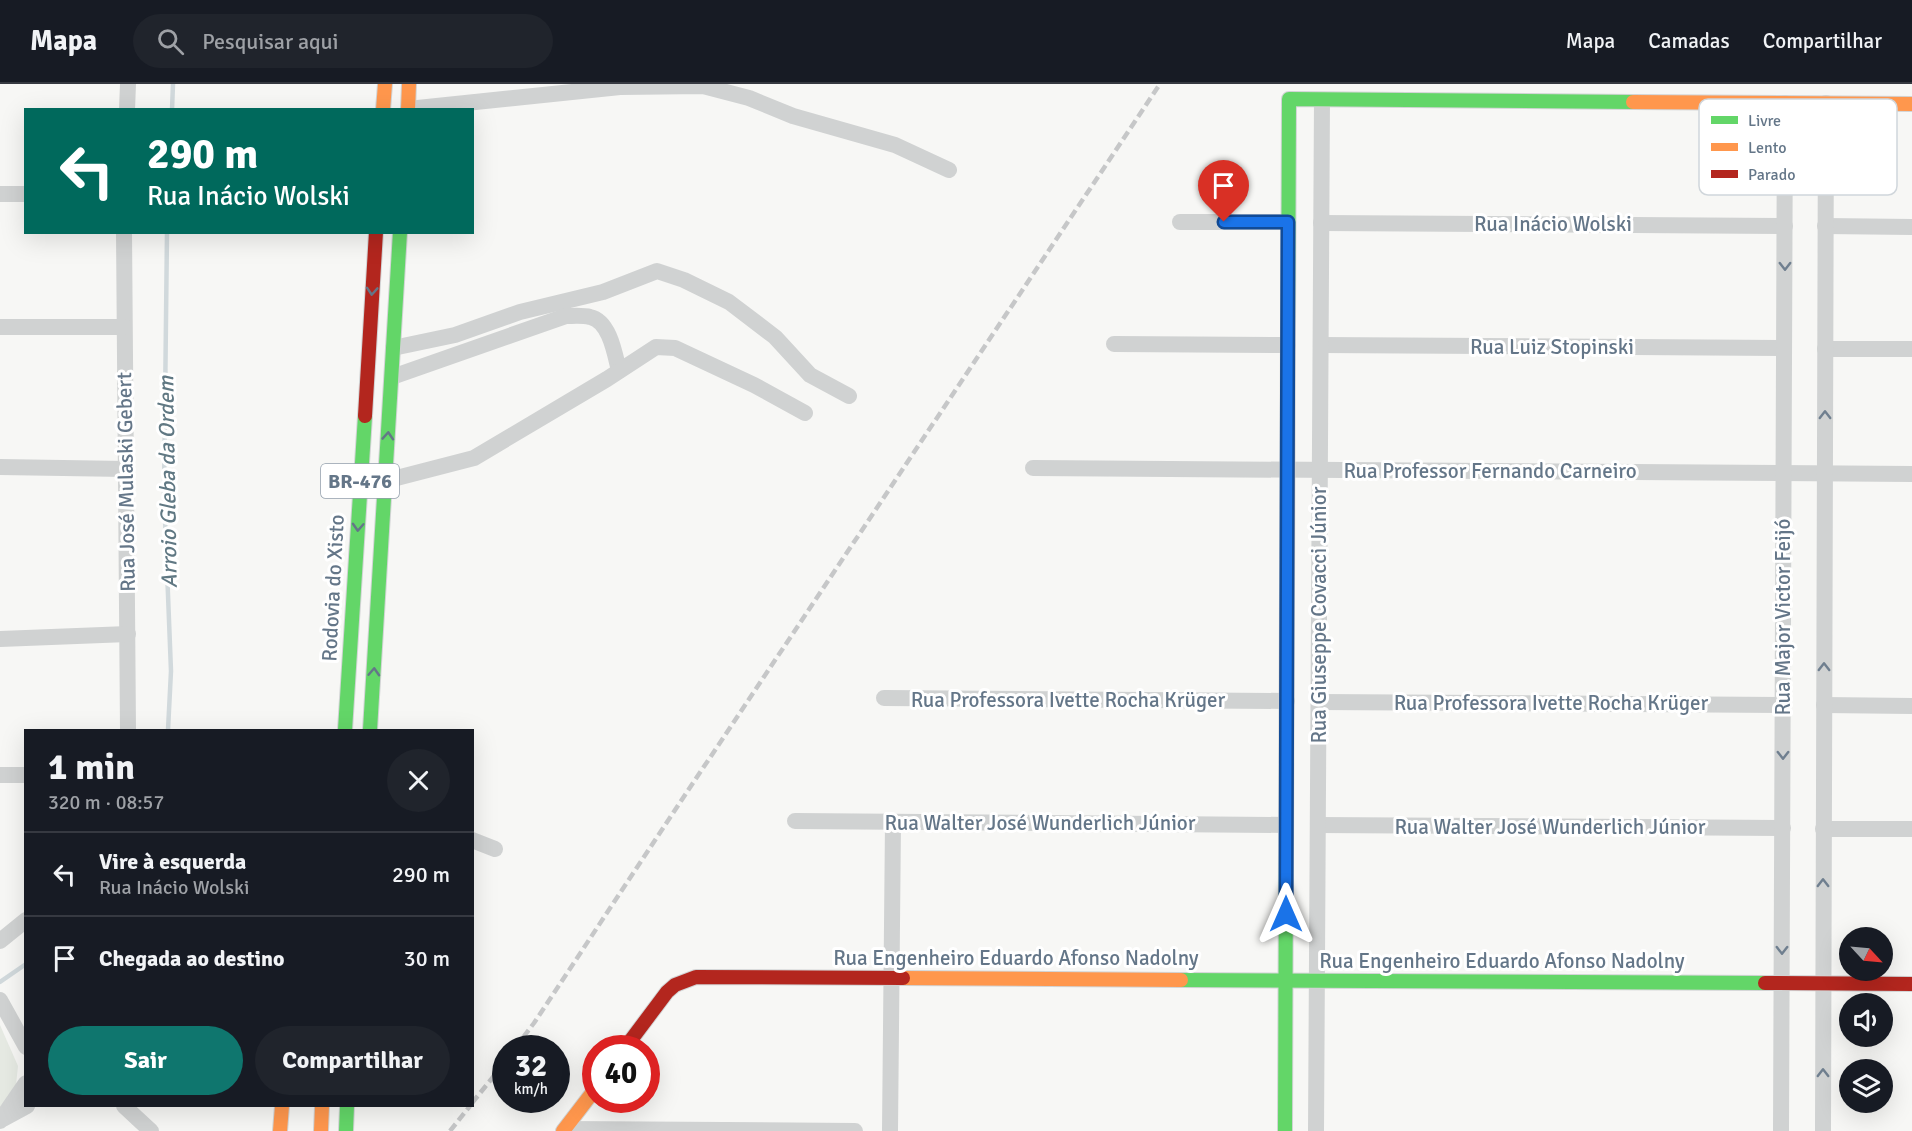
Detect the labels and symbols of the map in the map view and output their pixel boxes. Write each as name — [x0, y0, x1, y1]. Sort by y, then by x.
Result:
legend — [1699, 99, 1897, 195]
text: Livre — [1748, 111, 1781, 131]
text: Lento — [1748, 138, 1786, 158]
pin — [1198, 160, 1249, 222]
text: Parado — [1748, 165, 1795, 185]
street label: Rua Inácio Wolski — [1474, 211, 1632, 237]
one-way arrow — [1779, 262, 1791, 271]
one-way arrow — [366, 286, 379, 295]
street label: Rua Luiz Stopinski — [1470, 334, 1634, 360]
street label: Rua José Mulaski Gebert — [111, 372, 141, 592]
water label: Arroio Gleba da Ordem — [152, 374, 183, 588]
one-way arrow — [1819, 410, 1831, 419]
one-way arrow — [381, 431, 394, 440]
street label: Rua Professor Fernando Carneiro — [1343, 458, 1637, 484]
road number: BR-476 — [321, 464, 399, 498]
street label: Rua Giuseppe Covacci Júnior — [1306, 486, 1332, 743]
street label: Rodovia do Xisto — [316, 514, 350, 662]
street label: Rua Major Victor Feijó — [1770, 518, 1796, 716]
one-way arrow — [351, 523, 364, 532]
one-way arrow — [1818, 663, 1830, 672]
one-way arrow — [367, 668, 380, 677]
street label: Rua Professora Ivette Rocha Krüger — [911, 687, 1226, 713]
street label: Rua Professora Ivette Rocha Krüger — [1394, 690, 1709, 716]
one-way arrow — [1777, 751, 1789, 760]
street label: Rua Walter José Wunderlich Júnior — [885, 810, 1196, 836]
street label: Rua Walter José Wunderlich Júnior — [1395, 814, 1706, 840]
one-way arrow — [1817, 879, 1829, 888]
position arrow — [1254, 882, 1318, 946]
north arrow — [1839, 927, 1893, 981]
street label: Rua Engenheiro Eduardo Afonso Nadolny — [833, 945, 1199, 971]
one-way arrow — [1776, 946, 1788, 955]
street label: Rua Engenheiro Eduardo Afonso Nadolny — [1319, 948, 1685, 974]
speed limit sign: 40 — [582, 1035, 660, 1113]
one-way arrow — [1817, 1068, 1829, 1077]

